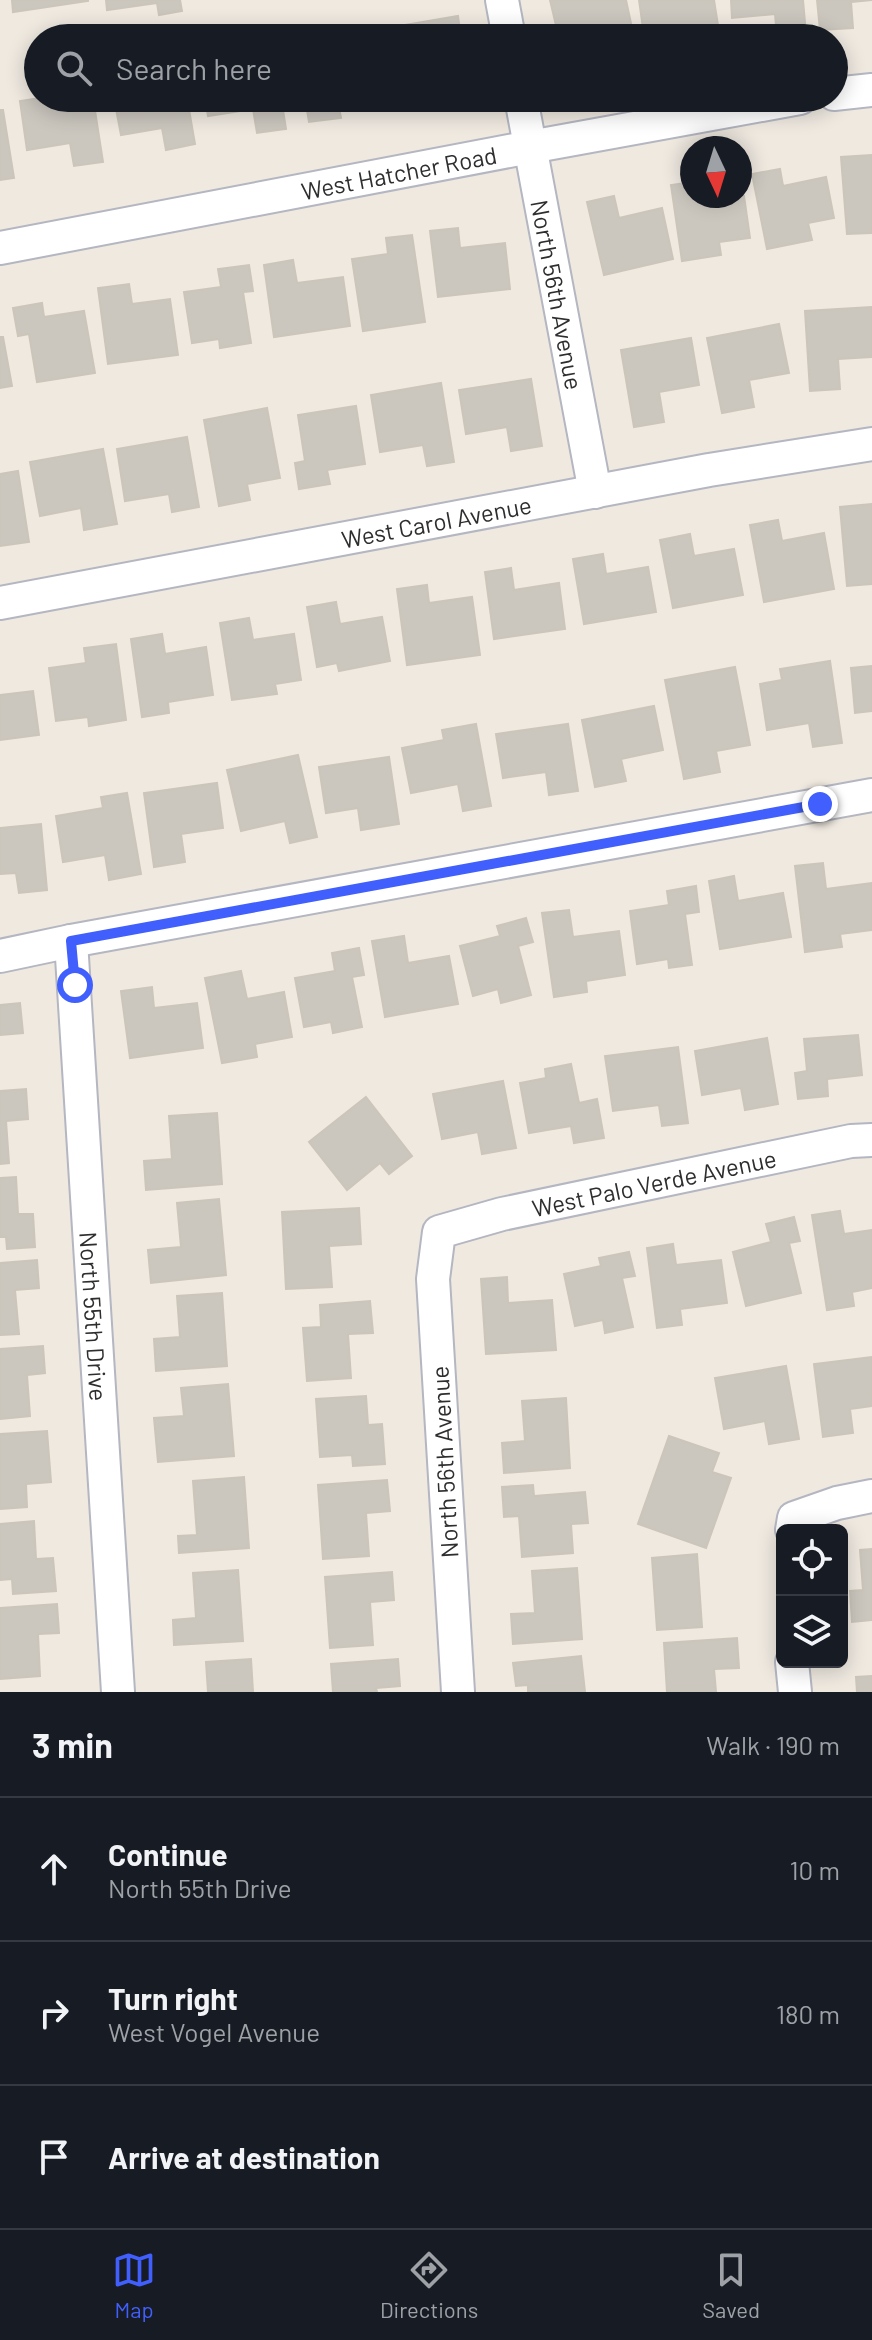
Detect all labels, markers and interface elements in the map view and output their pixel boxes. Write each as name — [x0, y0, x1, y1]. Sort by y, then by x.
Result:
search box — [24, 24, 848, 112]
icon: search — [52, 46, 96, 90]
text: Search here — [116, 50, 272, 86]
north arrow — [680, 136, 752, 208]
street label: West Hatcher Road — [299, 139, 499, 205]
street label: North 56th Avenue — [526, 197, 590, 392]
street label: West Carol Avenue — [339, 489, 534, 553]
route end — [802, 786, 838, 822]
route start — [57, 967, 93, 1003]
street label: West Palo Verde Avenue — [529, 1143, 779, 1222]
street label: North 55th Drive — [75, 1231, 114, 1402]
street label: North 56th Avenue — [424, 1365, 464, 1559]
map controls — [776, 1524, 848, 1668]
button: locate — [776, 1524, 848, 1596]
button: layers — [776, 1596, 848, 1668]
text: 3 min — [32, 1724, 113, 1765]
text: Walk · 190 m — [706, 1729, 840, 1760]
text: Continue — [108, 1836, 228, 1872]
icon: ahead — [32, 1847, 76, 1891]
text: 10 m — [790, 1854, 840, 1885]
text: North 55th Drive — [108, 1872, 292, 1903]
text: Turn right — [108, 1980, 238, 2016]
icon: right — [32, 1991, 76, 2035]
text: 180 m — [776, 1998, 840, 2029]
text: West Vogel Avenue — [108, 2016, 320, 2047]
icon: arrive — [32, 2135, 76, 2179]
text: Arrive at destination — [108, 2139, 380, 2175]
tab: Map — [112, 2248, 156, 2322]
tab: Directions — [380, 2248, 478, 2322]
tab: Saved — [702, 2248, 760, 2322]

